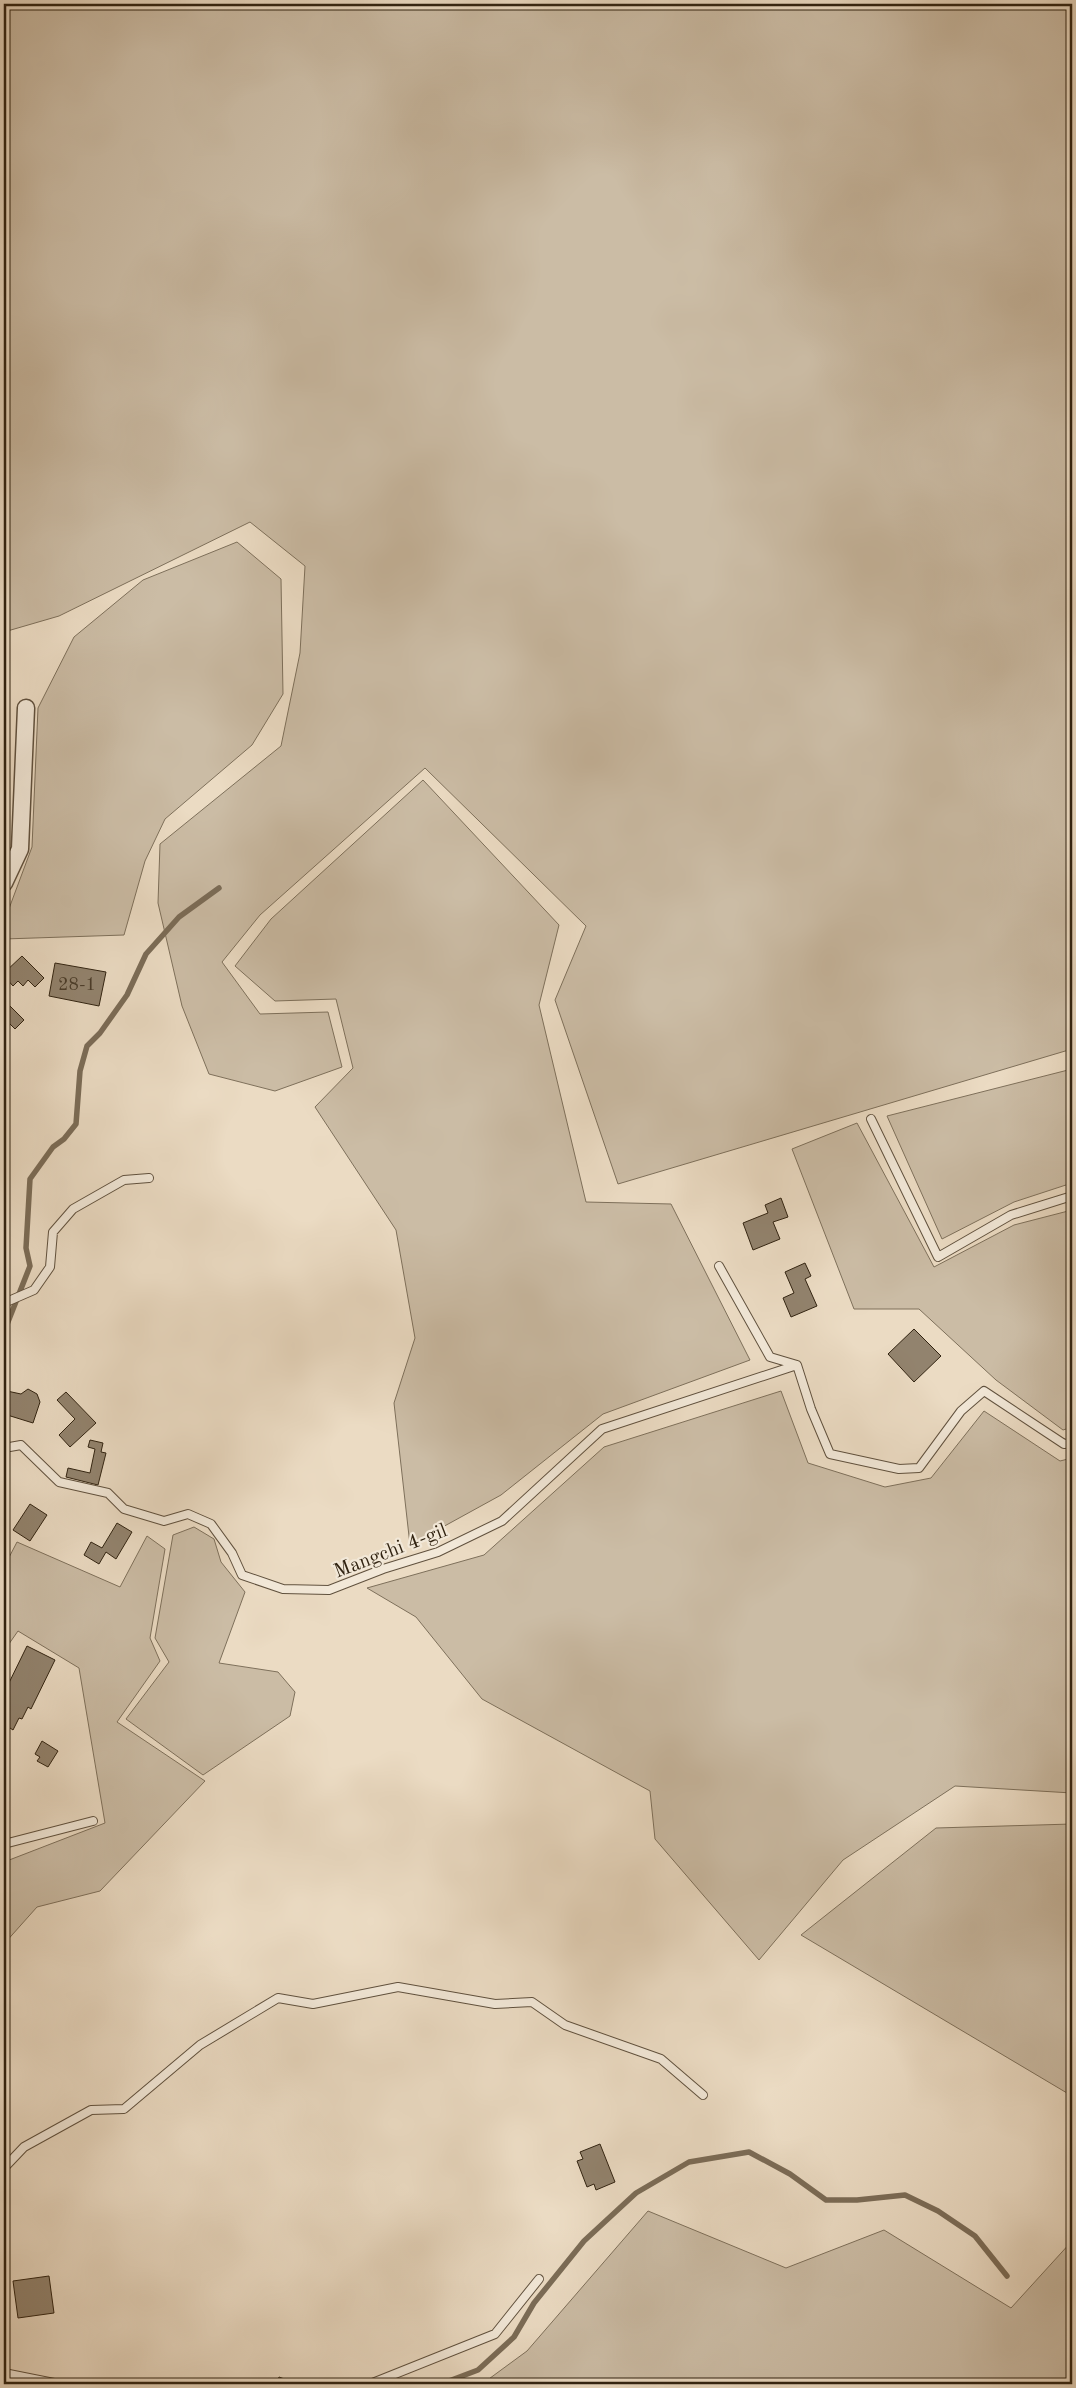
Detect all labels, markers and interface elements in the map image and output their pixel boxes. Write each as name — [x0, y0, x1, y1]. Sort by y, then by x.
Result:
house number: 28-1 — [58, 976, 96, 994]
street label: Mangchi 4-gil — [331, 1521, 450, 1583]

